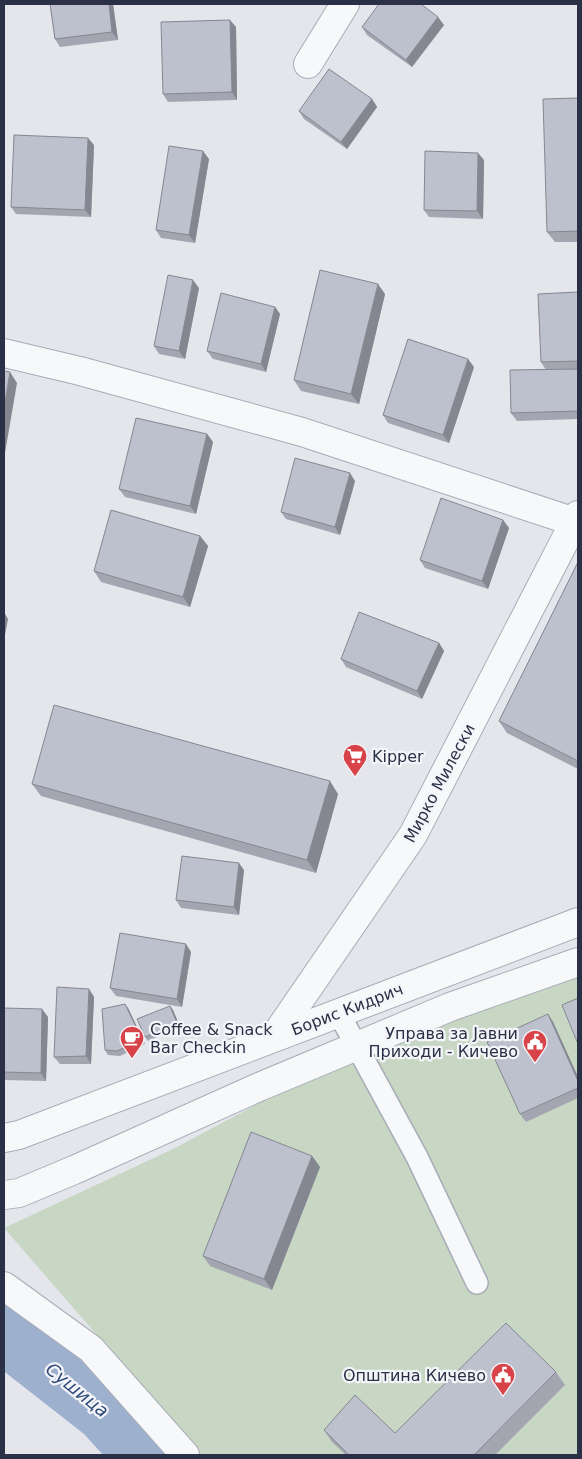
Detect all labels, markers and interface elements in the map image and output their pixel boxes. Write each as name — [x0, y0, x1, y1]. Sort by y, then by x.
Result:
street label: Мирко Милески — [400, 720, 479, 846]
supermarket icon: Kipper — [342, 743, 368, 777]
place label: Kipper — [372, 747, 424, 766]
street label: Борис Кидрич — [289, 979, 406, 1039]
place label: Coffee & Snack Bar Checkin — [150, 1020, 273, 1057]
place label: Управа за Јавни Приходи - Кичево — [368, 1024, 518, 1061]
cafe icon: Coffee & Snack Bar Checkin — [119, 1025, 145, 1059]
public building icon: Управа за Јавни Приходи - Кичево — [522, 1029, 548, 1063]
water label: Сушица — [42, 1358, 113, 1421]
public building icon: Општина Кичево — [490, 1362, 516, 1396]
place label: Општина Кичево — [343, 1366, 486, 1385]

